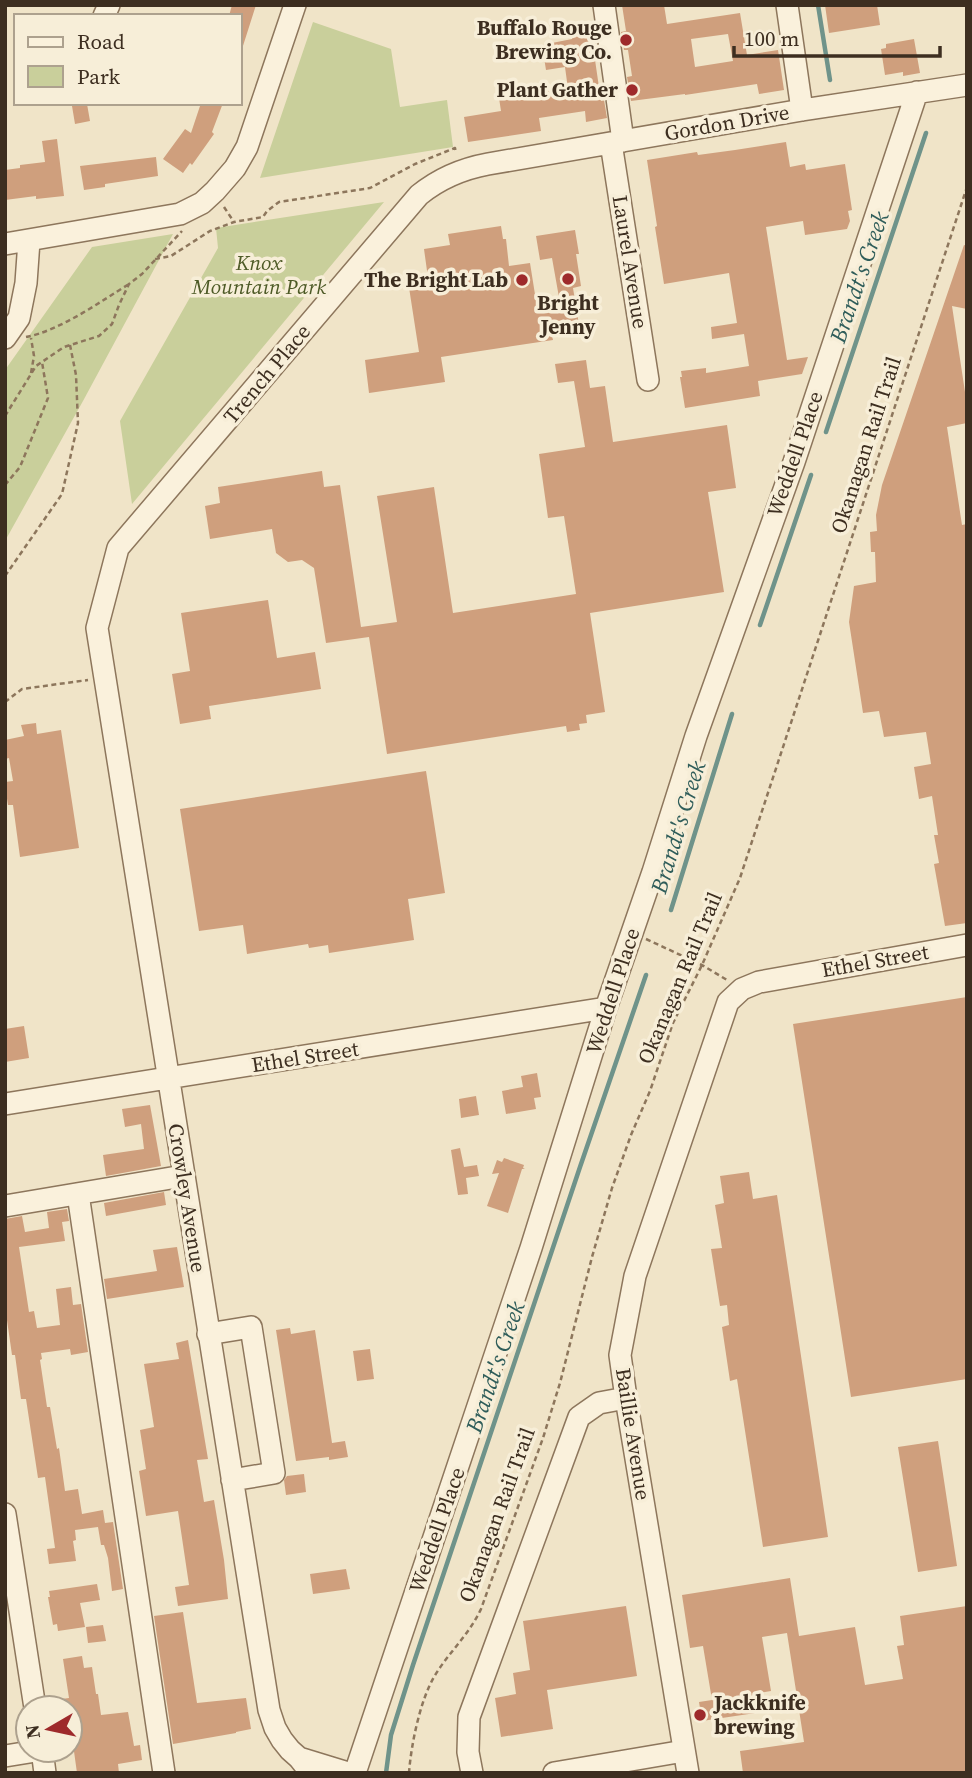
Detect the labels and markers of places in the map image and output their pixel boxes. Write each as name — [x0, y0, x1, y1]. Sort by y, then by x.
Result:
place label: Buffalo Rouge Brewing Co. — [477, 13, 612, 66]
marker: Buffalo Rouge Brewing Co. — [618, 32, 634, 48]
place label: Plant Gather — [497, 75, 618, 104]
marker: Plant Gather — [624, 82, 640, 98]
place label: The Bright Lab — [364, 265, 508, 294]
marker: Bright Jenny — [560, 271, 576, 287]
marker: The Bright Lab — [514, 272, 530, 288]
place label: Bright Jenny — [537, 288, 599, 341]
place label: Jackknife brewing — [712, 1688, 806, 1741]
marker: Jackknife brewing — [692, 1707, 708, 1723]

